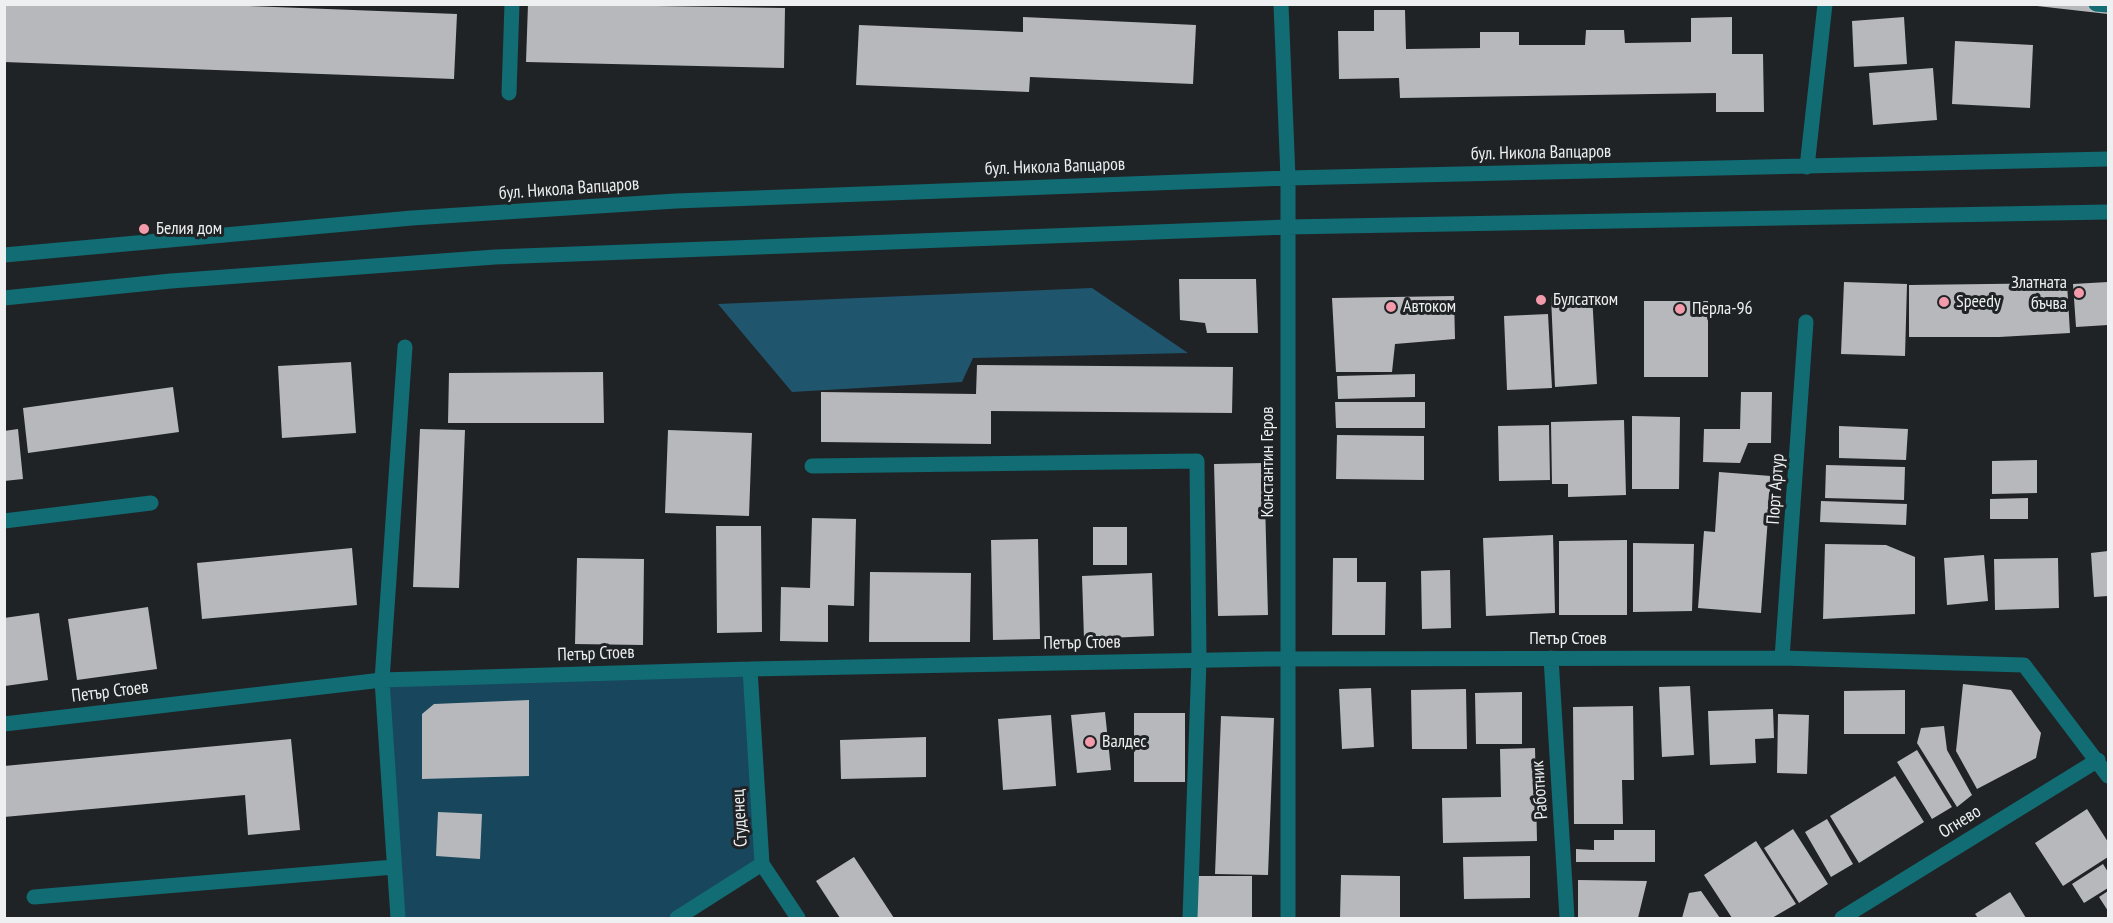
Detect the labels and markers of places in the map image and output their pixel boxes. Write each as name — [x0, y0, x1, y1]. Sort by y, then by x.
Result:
place label: Белия дом — [156, 218, 222, 240]
marker: Белия дом — [137, 222, 151, 236]
place label: Златната бъчва — [2011, 272, 2067, 314]
marker: Златната бъчва — [2072, 286, 2086, 300]
place label: Булсатком — [1553, 289, 1618, 311]
place label: Speedy — [1956, 291, 2001, 313]
marker: Булсатком — [1534, 293, 1548, 307]
marker: Speedy — [1937, 295, 1951, 309]
place label: Автоком — [1403, 296, 1456, 318]
place label: Перла-96 — [1692, 298, 1753, 320]
marker: Автоком — [1384, 300, 1398, 314]
marker: Перла-96 — [1673, 302, 1687, 316]
place label: Валдес — [1102, 731, 1147, 753]
marker: Валдес — [1083, 735, 1097, 749]

